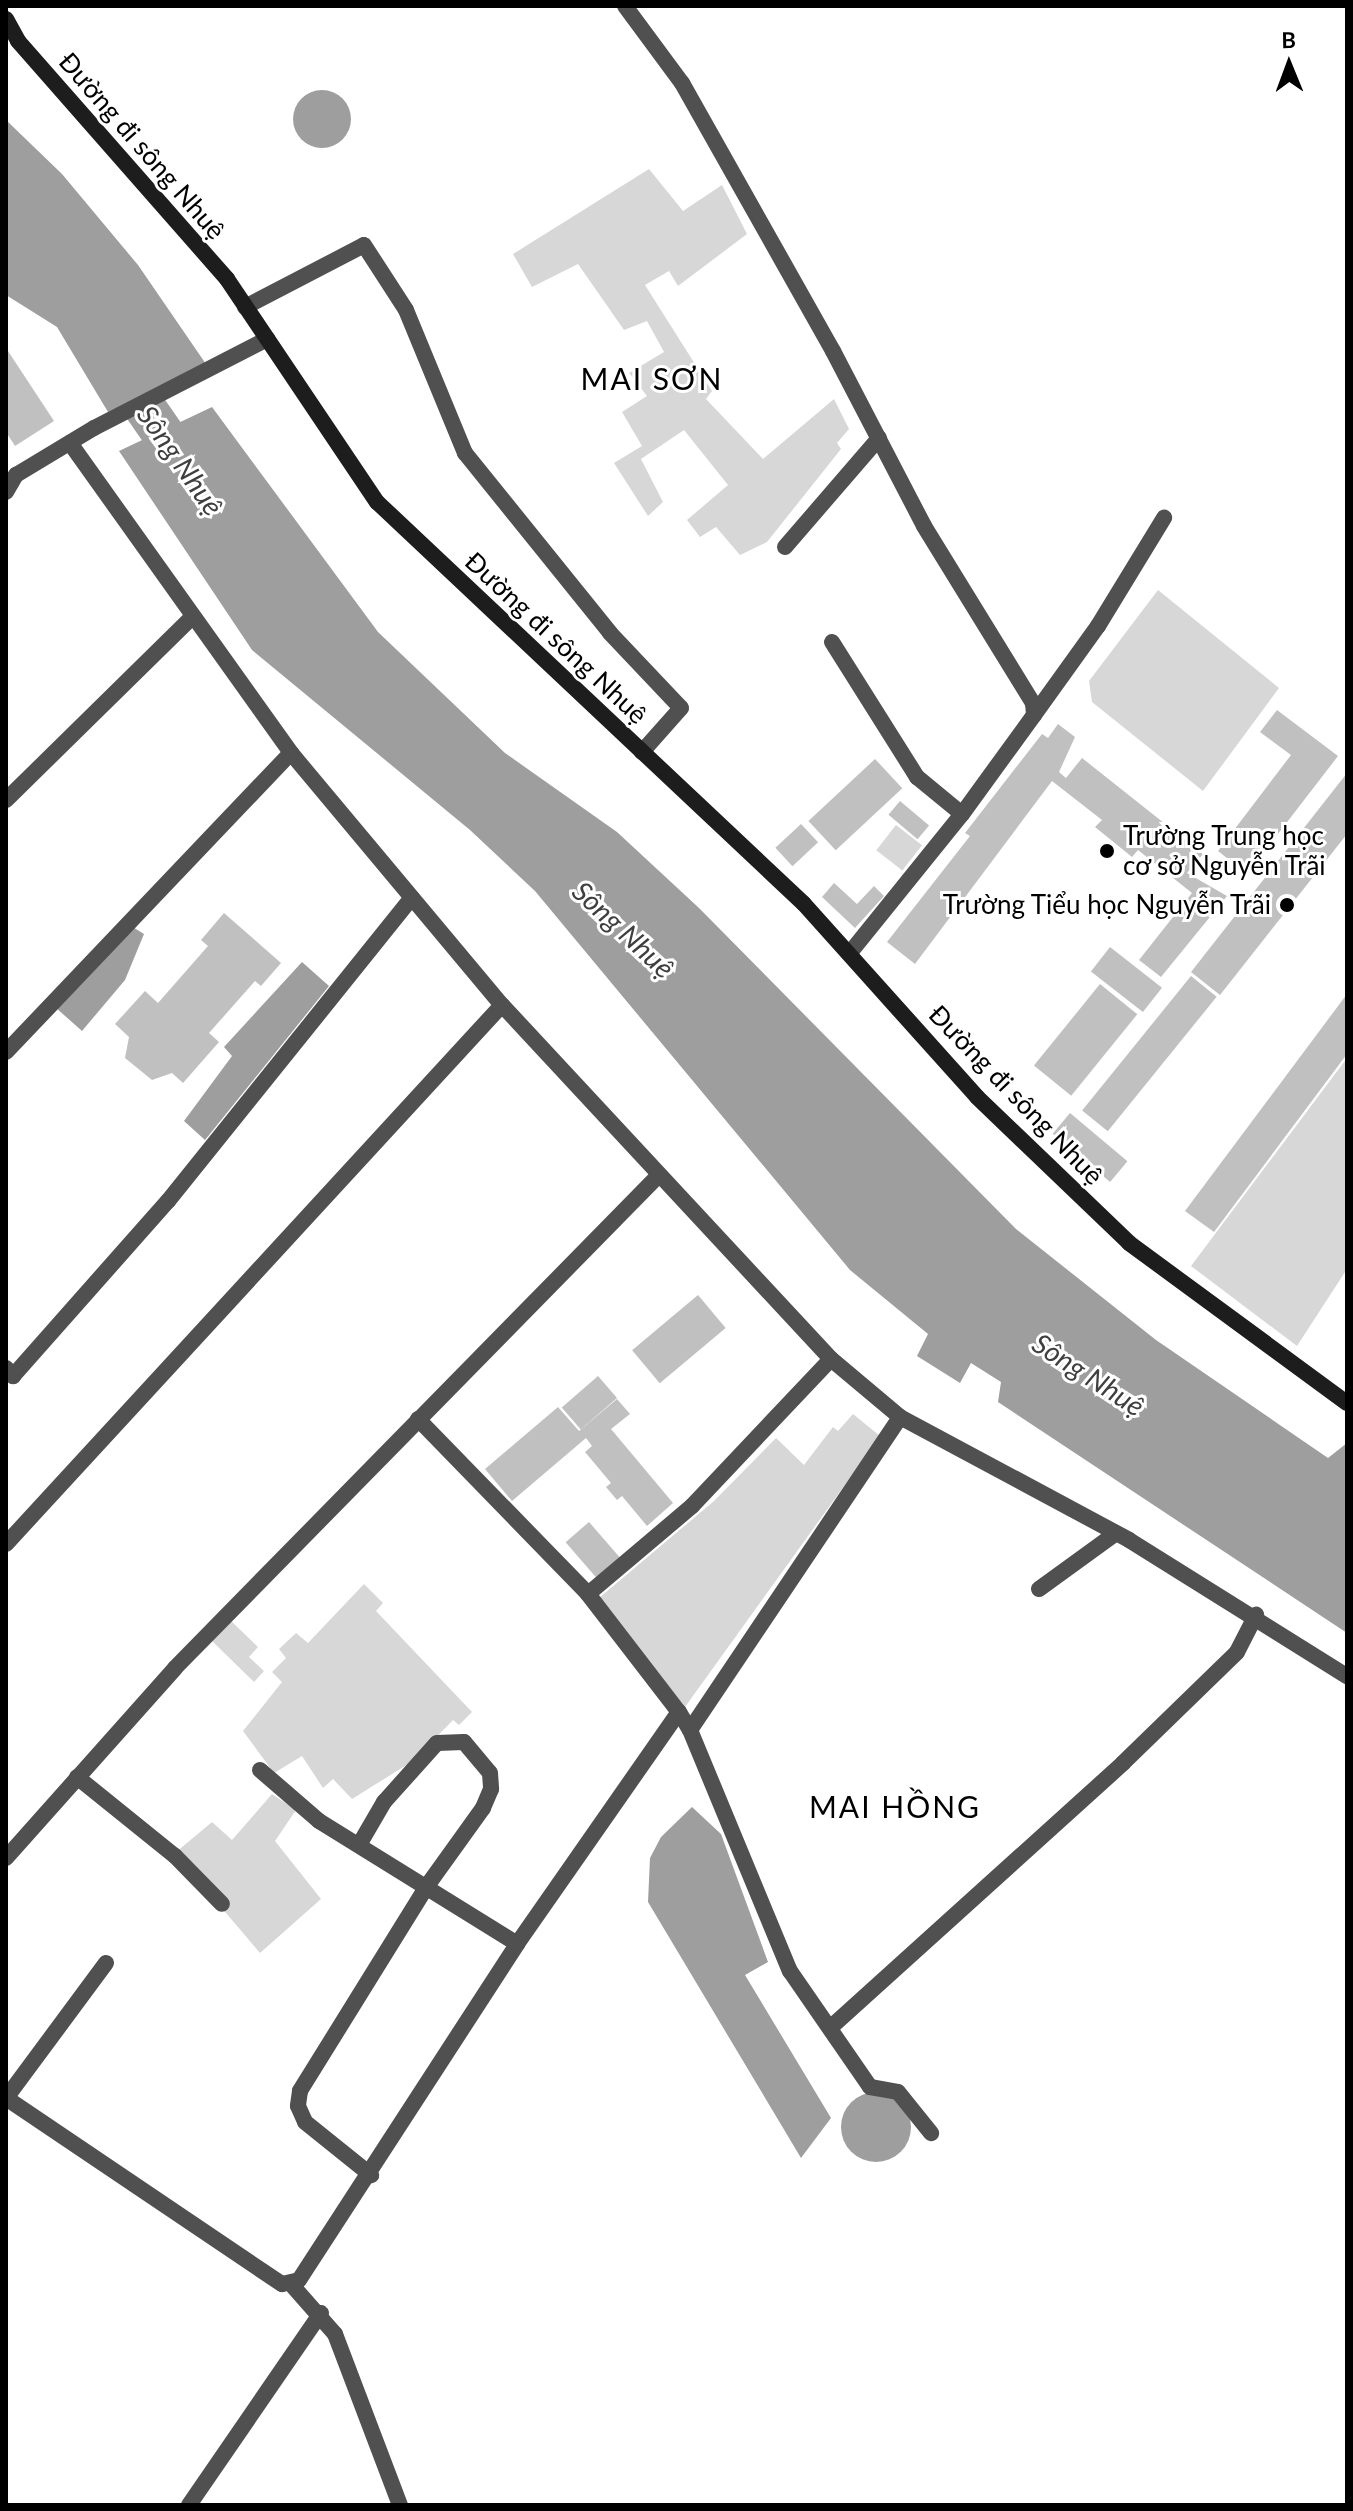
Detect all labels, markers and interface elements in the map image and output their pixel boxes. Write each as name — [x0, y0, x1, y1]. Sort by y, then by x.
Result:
north arrow — [1249, 24, 1329, 104]
text: B — [1281, 26, 1296, 53]
street label: Đường đi sông Nhuệ — [52, 46, 232, 246]
district label: MAI SƠN — [581, 360, 723, 396]
water label: Sông Nhuệ — [131, 399, 231, 521]
street label: Đường đi sông Nhuệ — [459, 546, 653, 730]
place label: Trường Trung học cơ sở Nguyễn Trãi — [1123, 820, 1328, 882]
marker: Trường Trung học cơ sở Nguyễn Trãi — [1098, 842, 1116, 860]
water label: Sông Nhuệ — [566, 874, 682, 984]
place label: Trường Tiểu học Nguyễn Trãi — [941, 889, 1271, 921]
marker: Trường Tiểu học Nguyễn Trãi — [1278, 896, 1296, 914]
street label: Đường đi sông Nhuệ — [922, 999, 1110, 1191]
water label: Sông Nhuệ — [1027, 1325, 1151, 1423]
district label: MAI HỒNG — [809, 1788, 981, 1824]

